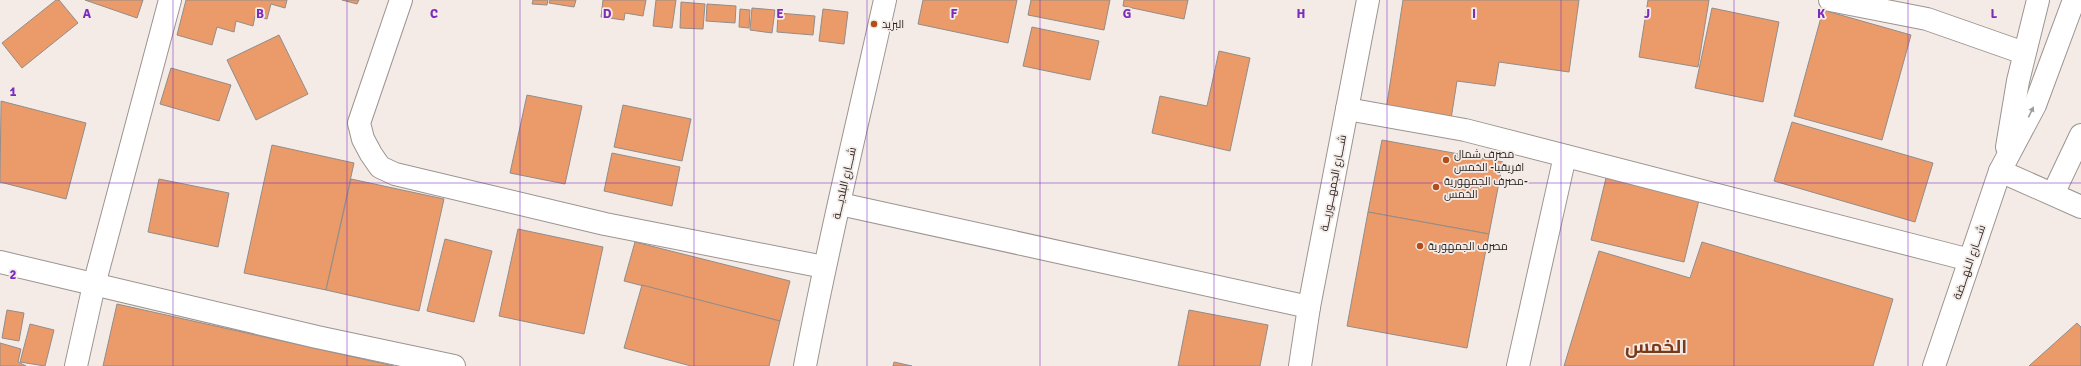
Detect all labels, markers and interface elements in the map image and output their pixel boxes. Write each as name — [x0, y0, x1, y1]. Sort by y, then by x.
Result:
text: A — [83, 6, 92, 22]
text: B — [256, 6, 264, 22]
text: C — [430, 6, 438, 22]
text: D — [603, 6, 612, 22]
text: E — [776, 6, 784, 22]
text: F — [951, 6, 958, 22]
text: G — [1123, 6, 1131, 22]
text: H — [1297, 6, 1305, 22]
text: I — [1472, 6, 1476, 22]
text: J — [1644, 6, 1650, 22]
text: K — [1817, 6, 1825, 22]
text: L — [1991, 6, 1998, 22]
place label: البريد — [882, 18, 904, 31]
marker: البريد — [869, 19, 879, 29]
text: 1 — [9, 84, 17, 100]
one-way arrow — [2028, 106, 2034, 118]
street label: شــــارع الجمهـــوريـــة — [1318, 134, 1350, 233]
street label: شــــارع البلديــــة — [830, 146, 860, 221]
place label: مصرف شمال افريقيا- الخمس — [1454, 148, 1524, 174]
marker: مصرف شمال افريقيا- الخمس — [1441, 155, 1451, 165]
place label: مصرف الجمهورية- الخمس — [1444, 175, 1528, 201]
marker: مصرف الجمهورية- الخمس — [1431, 182, 1441, 192]
street label: شــــارع الـنهـــضة — [1951, 223, 1989, 301]
place label: مصرف الجمهورية — [1428, 240, 1508, 253]
marker: مصرف الجمهورية — [1415, 241, 1425, 251]
text: 2 — [9, 267, 17, 283]
district label: الخمس — [1625, 335, 1687, 359]

